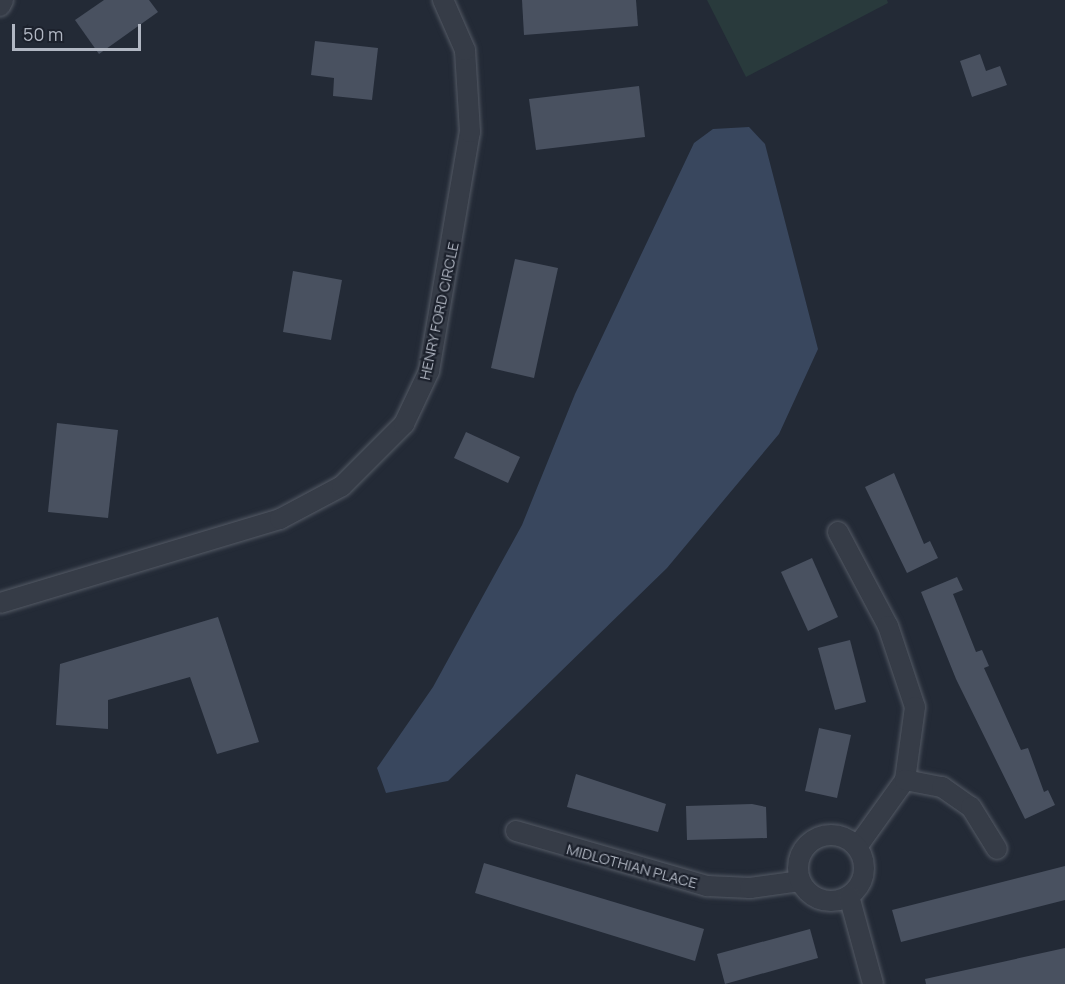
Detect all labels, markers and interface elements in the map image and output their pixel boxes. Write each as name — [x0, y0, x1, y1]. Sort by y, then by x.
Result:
scale bar — [15, 12, 144, 50]
text: 50 m — [23, 22, 63, 46]
street label: HENRY FORD CIRCLE — [416, 240, 462, 382]
street label: MIDLOTHIAN PLACE — [565, 840, 699, 892]

